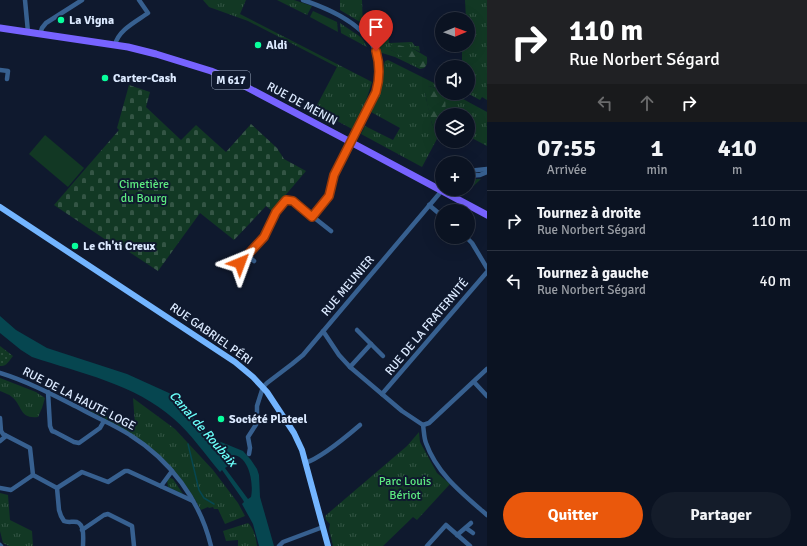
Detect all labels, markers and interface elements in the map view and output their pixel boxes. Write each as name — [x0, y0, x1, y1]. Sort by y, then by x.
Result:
pin — [359, 10, 393, 51]
north arrow — [435, 12, 475, 52]
map controls — [435, 12, 475, 244]
place label: La Vigna — [69, 13, 114, 28]
text: 110 m — [569, 14, 643, 48]
marker: La Vigna — [56, 15, 66, 25]
icon: arrive — [365, 16, 387, 38]
icon: right — [503, 16, 555, 68]
place label: Aldi — [266, 38, 287, 53]
marker: Aldi — [253, 40, 263, 50]
text: Rue Norbert Ségard — [569, 48, 720, 70]
button: sound — [435, 60, 475, 100]
place label: Carter-Cash — [113, 71, 177, 86]
road number: M 617 — [212, 71, 250, 89]
marker: Carter-Cash — [100, 73, 110, 83]
street label: RUE DE MENIN — [264, 79, 340, 129]
icon: left — [594, 92, 616, 114]
icon: ahead — [636, 92, 658, 114]
icon: right — [678, 92, 700, 114]
button: layers — [435, 108, 475, 148]
text: 07:55 — [537, 133, 596, 163]
text: 1 — [651, 133, 663, 163]
text: 410 — [718, 133, 757, 163]
button: + — [435, 156, 475, 196]
text: Arrivée — [547, 162, 587, 178]
text: min — [647, 162, 668, 178]
text: m — [732, 162, 742, 178]
park label: Cimetière du Bourg — [119, 177, 169, 206]
button: − — [435, 204, 475, 244]
text: Tournez à droite — [537, 204, 641, 222]
icon: right — [503, 210, 525, 232]
text: 110 m — [751, 212, 791, 230]
text: Rue Norbert Ségard — [537, 222, 646, 238]
place label: Le Ch'ti Creux — [83, 239, 156, 254]
marker: Le Ch'ti Creux — [70, 241, 80, 251]
position arrow — [219, 242, 261, 284]
street label: RUE MEUNIER — [318, 253, 378, 319]
text: Tournez à gauche — [537, 264, 649, 282]
icon: left — [503, 270, 525, 292]
text: 40 m — [760, 272, 791, 290]
street label: RUE DE LA FRATERNITÉ — [382, 275, 472, 379]
text: Rue Norbert Ségard — [537, 282, 646, 298]
street label: RUE GABRIEL PÉRI — [167, 300, 255, 368]
street label: RUE DE LA HAUTE LOGE — [20, 364, 138, 434]
water label: Canal de Roubaix — [166, 388, 242, 472]
place label: Société Plateel — [229, 412, 308, 427]
marker: Société Plateel — [216, 414, 226, 424]
park label: Parc Louis Bériot — [379, 474, 431, 503]
button: Quitter — [503, 492, 643, 538]
button: Partager — [651, 492, 791, 538]

